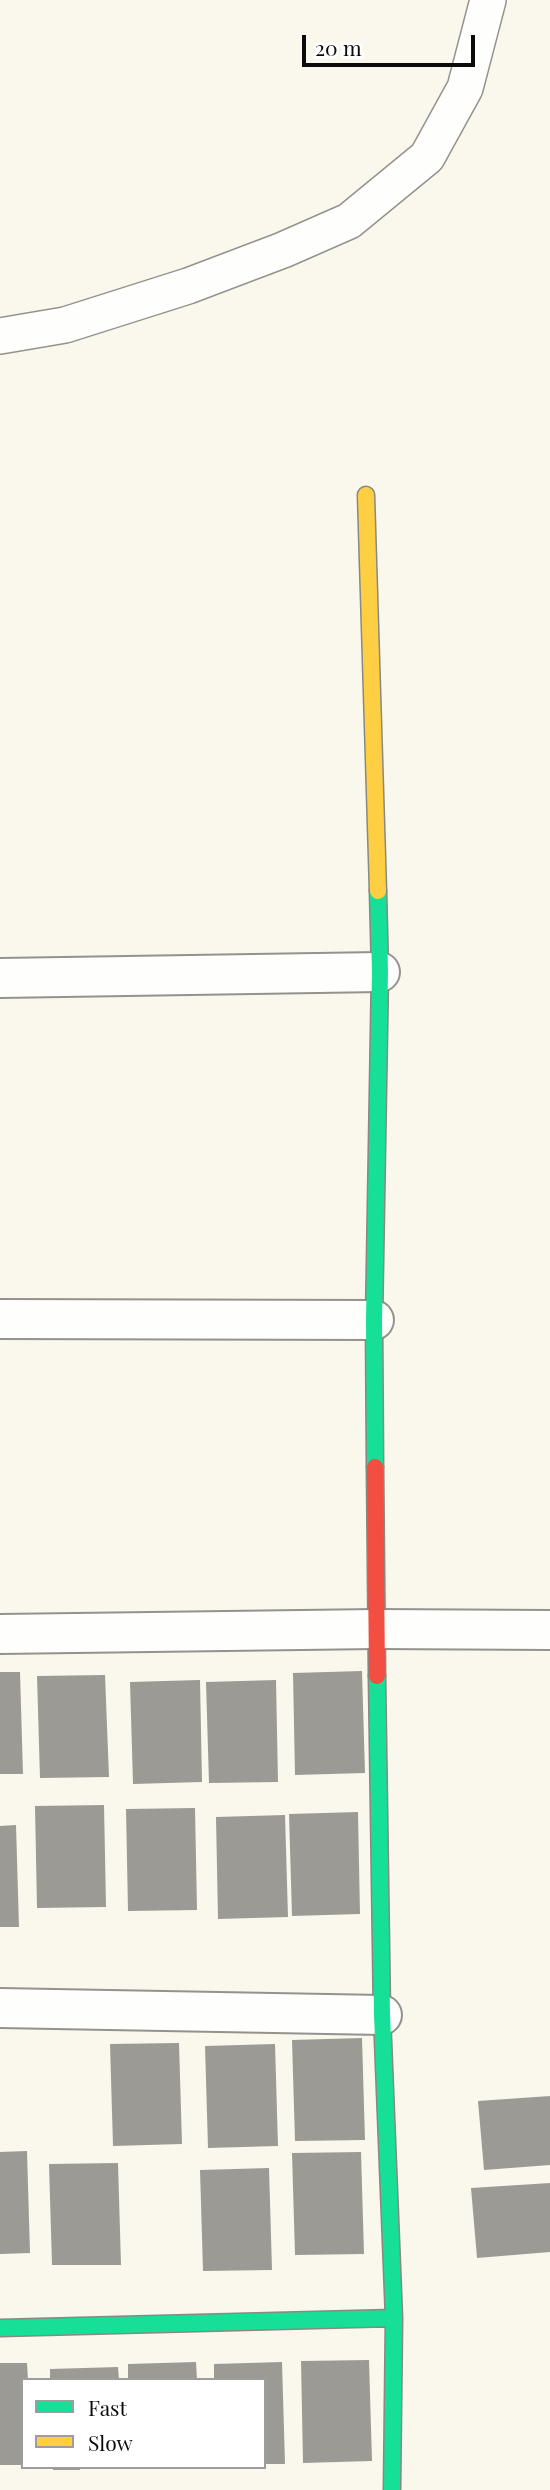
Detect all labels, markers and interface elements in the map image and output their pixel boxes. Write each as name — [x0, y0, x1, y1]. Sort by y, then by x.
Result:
scale bar — [305, 21, 478, 65]
text: 20 m — [315, 33, 362, 61]
legend — [21, 2378, 266, 2469]
text: Fast — [88, 2393, 127, 2421]
text: Slow — [88, 2428, 133, 2456]

